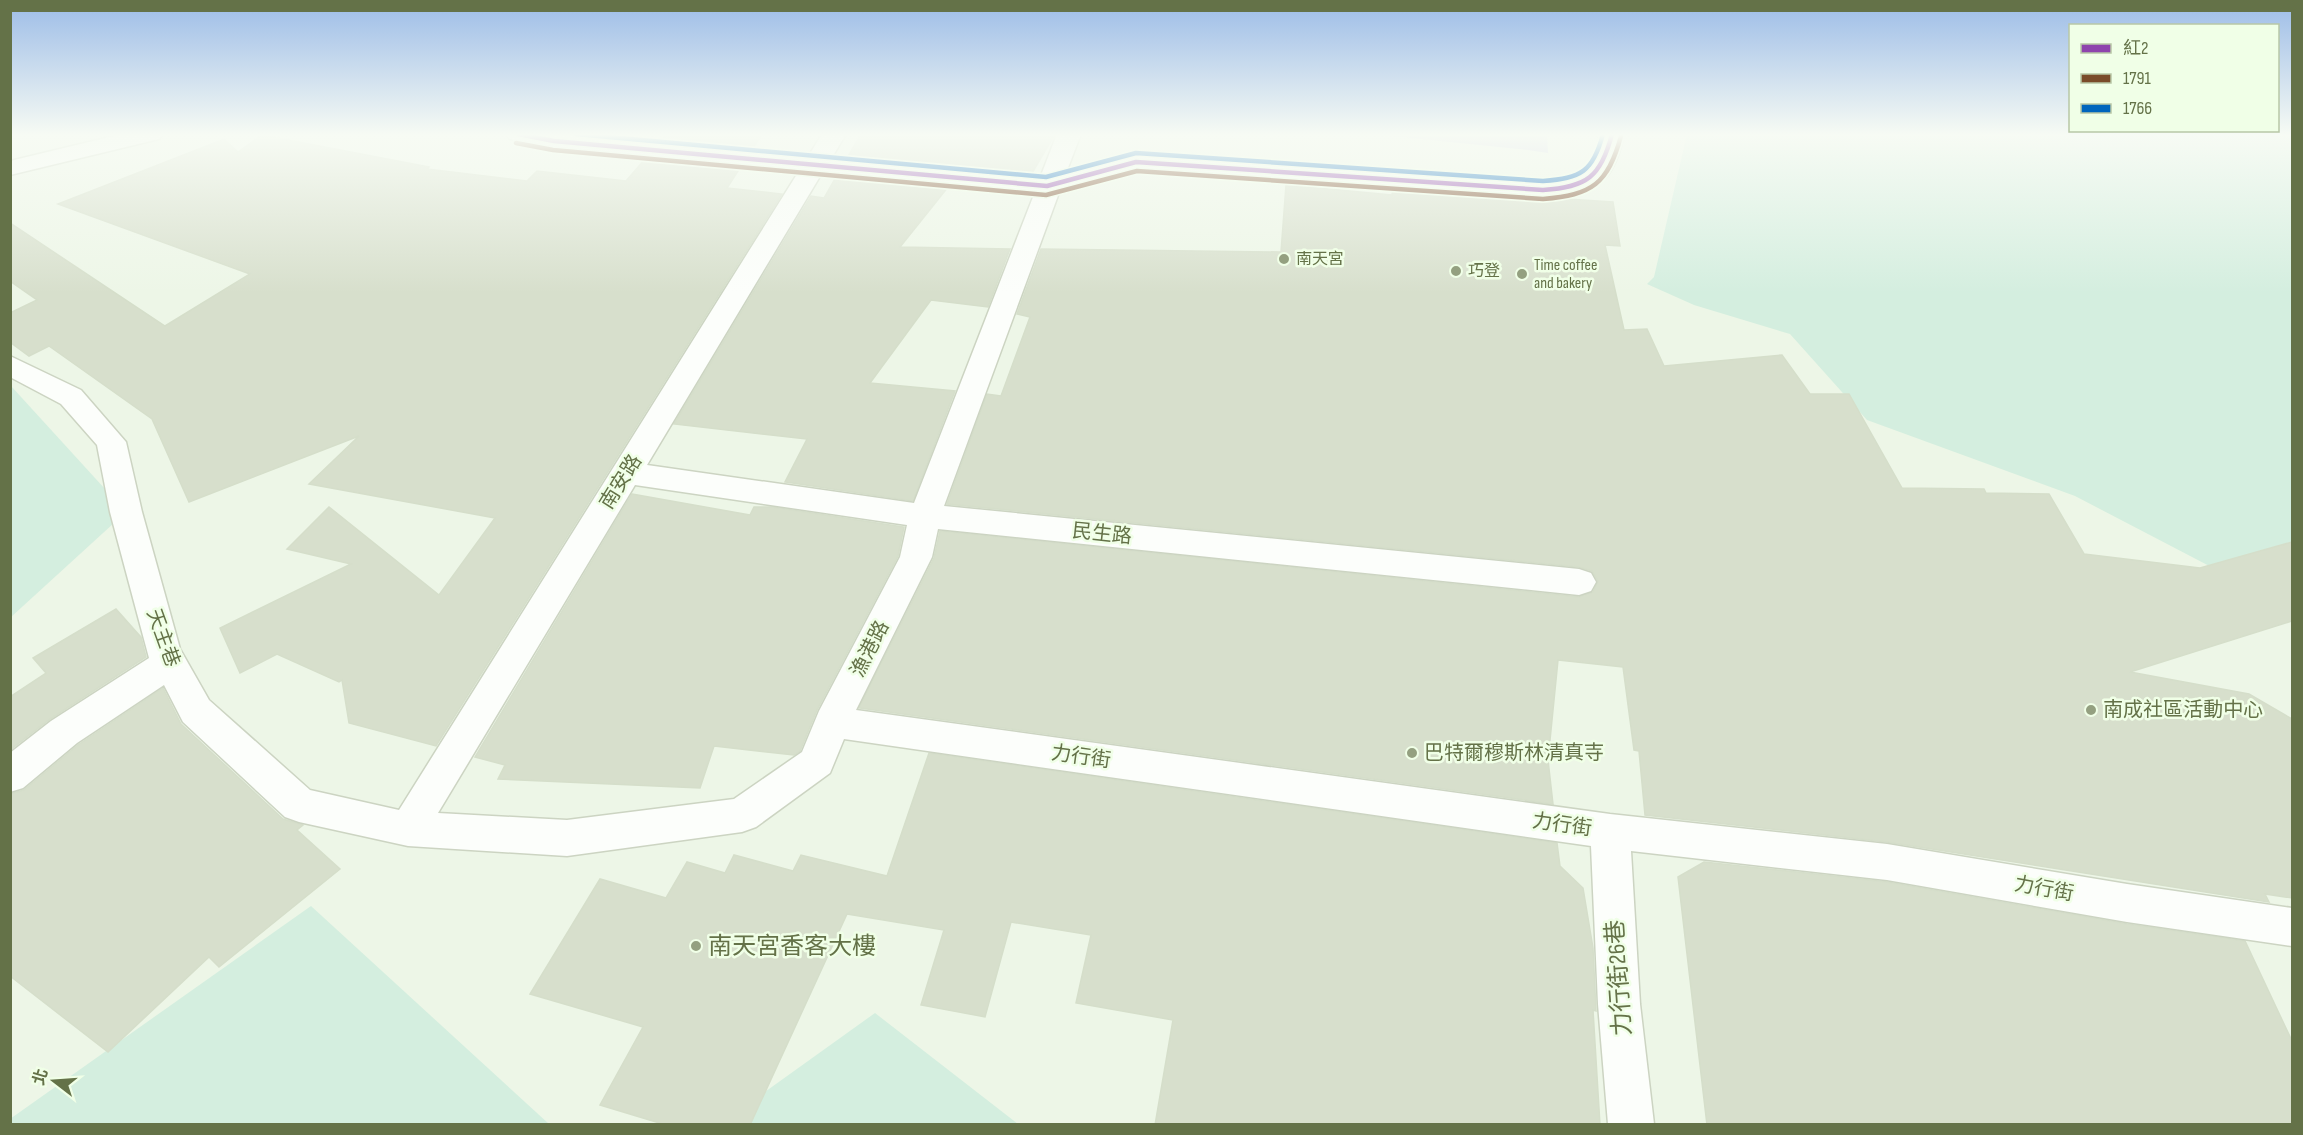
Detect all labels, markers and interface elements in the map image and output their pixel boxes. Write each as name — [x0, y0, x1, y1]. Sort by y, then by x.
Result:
legend — [2069, 24, 2279, 132]
text: 紅2 — [2123, 38, 2148, 59]
text: 1791 — [2123, 68, 2151, 89]
text: 1766 — [2123, 98, 2152, 119]
place label: 南天宮 — [1296, 250, 1344, 269]
marker: 南天宮 — [1277, 252, 1291, 266]
place label: Time coffee and bakery — [1534, 256, 1597, 293]
place label: 巧登 — [1468, 262, 1500, 281]
marker: 巧登 — [1449, 264, 1463, 278]
marker: Time coffee and bakery — [1515, 267, 1529, 281]
street label: 南安路 — [595, 450, 647, 514]
street label: 民生路 — [1071, 519, 1133, 549]
street label: 天主巷 — [141, 606, 185, 670]
street label: 漁港路 — [846, 617, 894, 681]
place label: 南成社區活動中心 — [2103, 698, 2263, 722]
marker: 南成社區活動中心 — [2084, 703, 2098, 717]
street label: 力行街 — [1050, 741, 1112, 773]
place label: 巴特爾穆斯林清真寺 — [1424, 741, 1604, 765]
marker: 巴特爾穆斯林清真寺 — [1405, 746, 1419, 760]
street label: 力行街 — [1531, 809, 1593, 841]
street label: 力行街 — [2012, 872, 2076, 906]
street label: 力行街26巷 — [1600, 919, 1638, 1037]
place label: 南天宮香客大樓 — [708, 932, 876, 961]
marker: 南天宮香客大樓 — [689, 939, 703, 953]
north arrow — [24, 1051, 84, 1111]
text: 北 — [30, 1067, 53, 1087]

